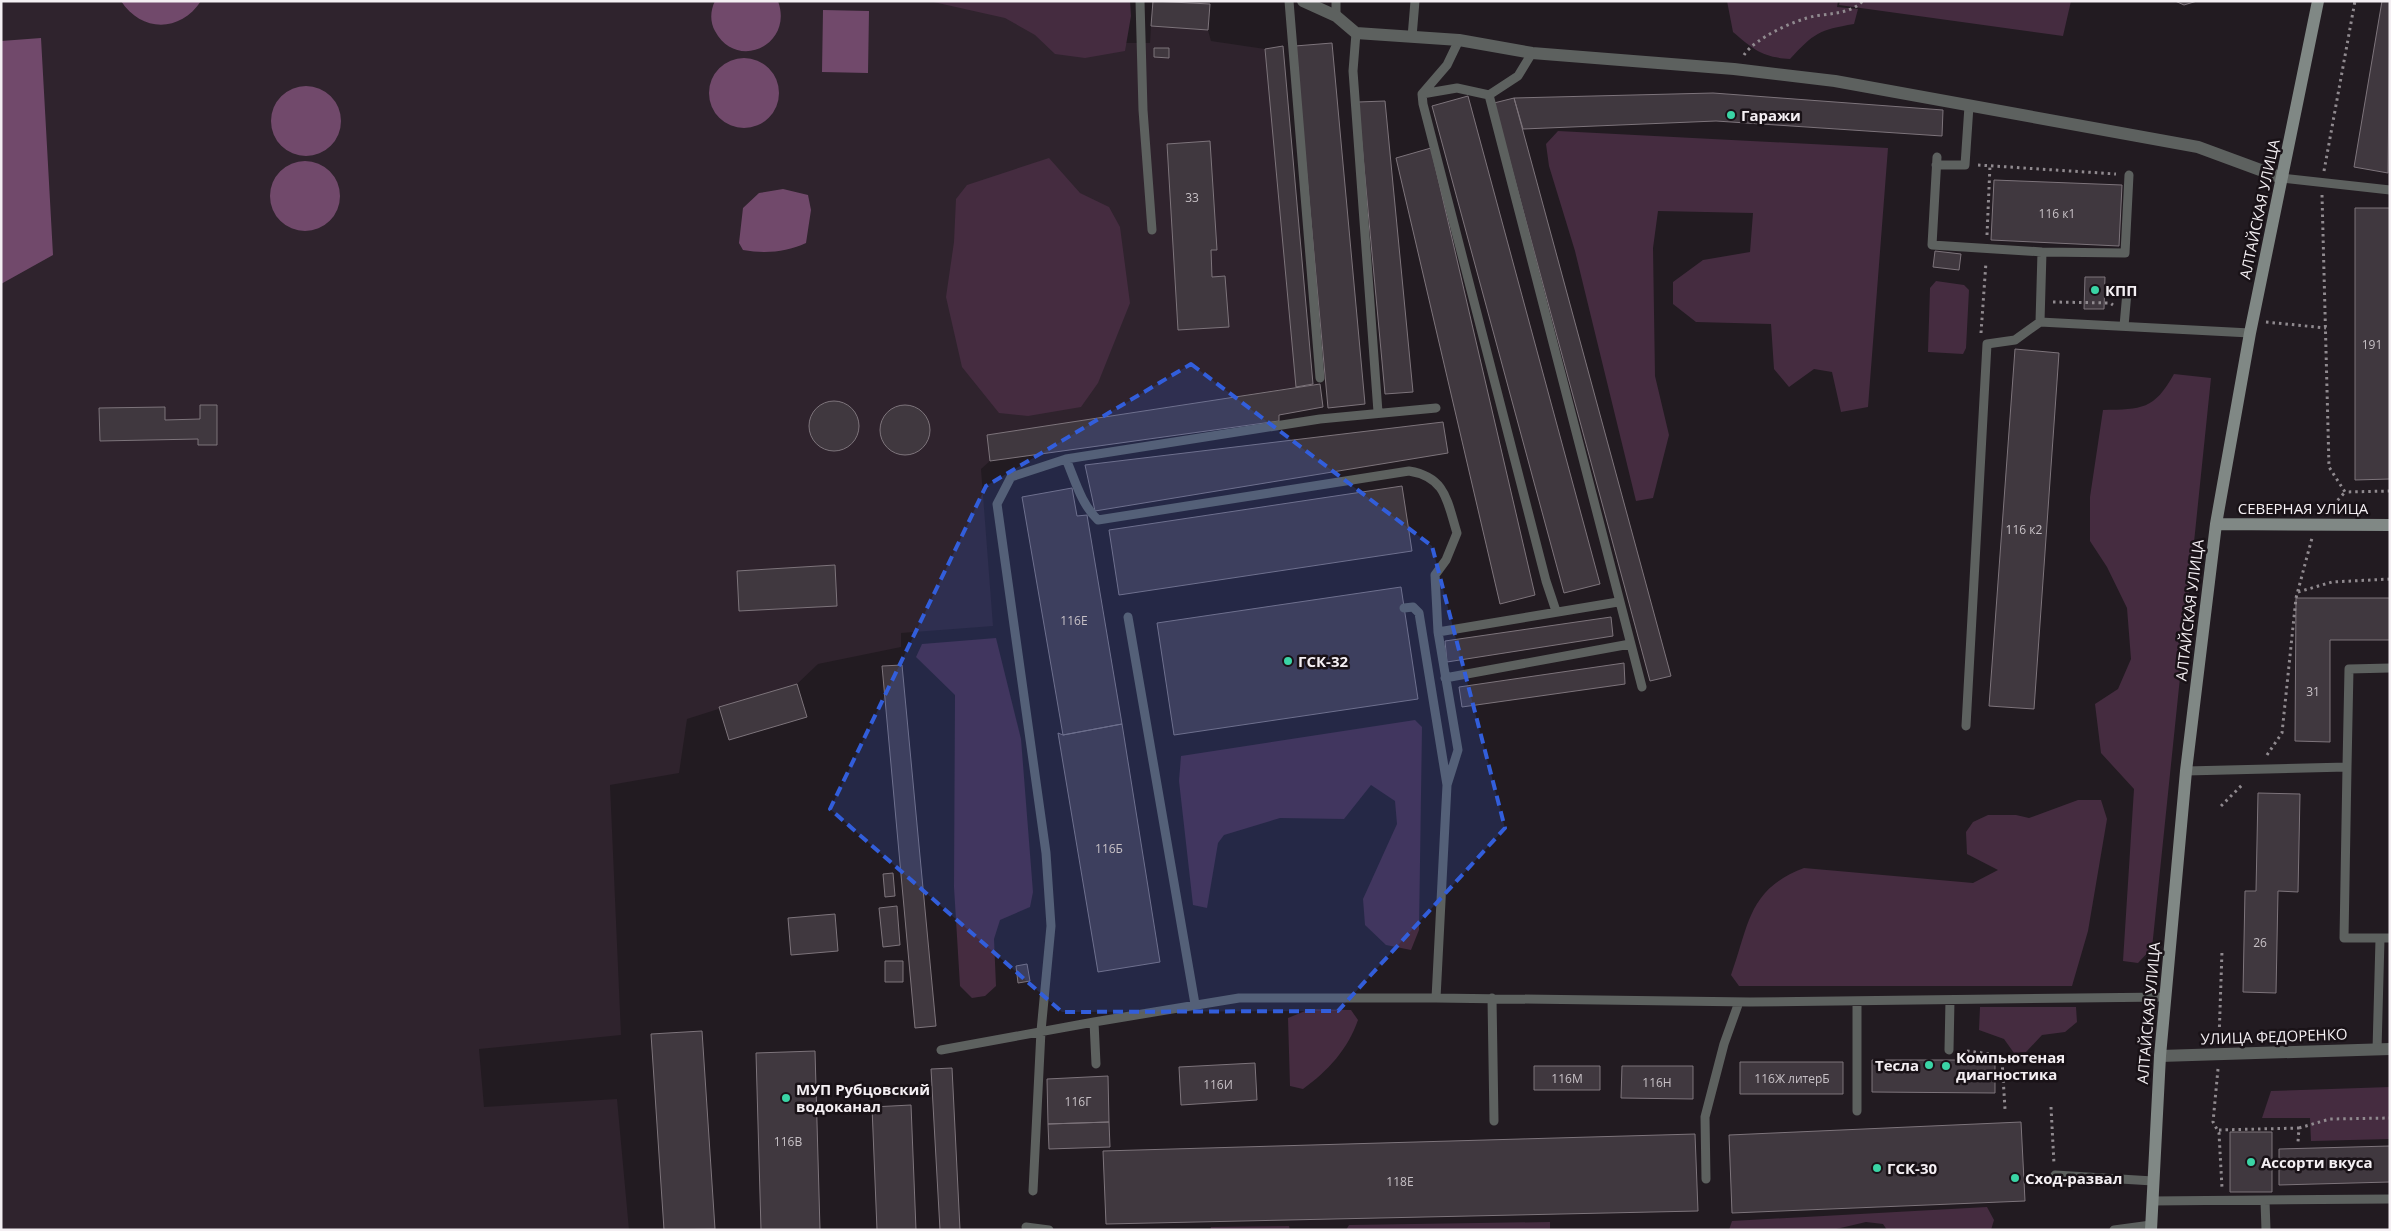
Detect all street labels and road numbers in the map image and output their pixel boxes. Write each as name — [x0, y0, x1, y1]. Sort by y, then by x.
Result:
street label: АЛТАЙСКАЯ УЛИЦА — [2234, 137, 2284, 281]
street label: СЕВЕРНАЯ УЛИЦА — [2238, 498, 2369, 518]
street label: АЛТАЙСКАЯ УЛИЦА — [2170, 538, 2208, 682]
street label: АЛТАЙСКАЯ УЛИЦА — [2132, 941, 2164, 1085]
street label: УЛИЦА ФЕДОРЕНКО — [2200, 1023, 2348, 1049]

